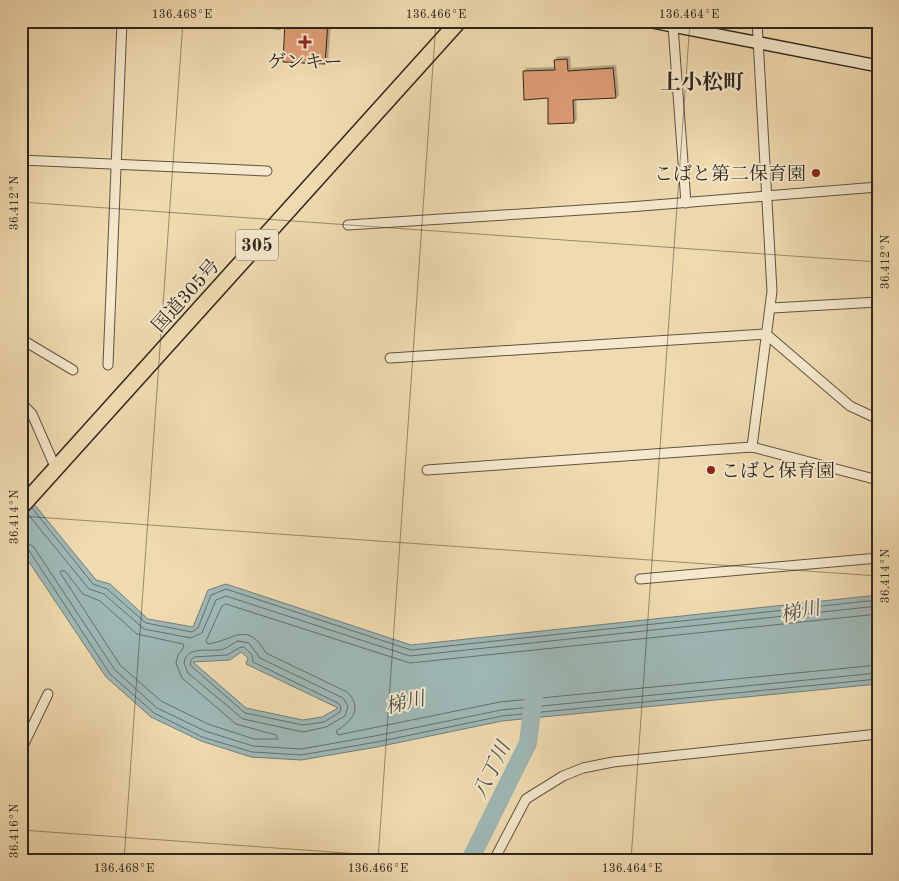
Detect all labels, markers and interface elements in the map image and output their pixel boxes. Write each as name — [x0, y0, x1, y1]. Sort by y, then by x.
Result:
text: 136.468°E — [152, 9, 212, 21]
text: 136.466°E — [406, 9, 466, 21]
text: 136.464°E — [659, 9, 719, 21]
marker: ゲンキー — [299, 36, 311, 48]
place label: ゲンキー — [267, 52, 343, 73]
district label: 上小松町 — [660, 71, 744, 94]
place label: こばと第二保育園 — [654, 164, 806, 185]
marker: こばと第二保育園 — [810, 167, 822, 179]
text: 36.412°N — [9, 176, 21, 230]
road number: 305 — [236, 230, 278, 260]
text: 36.412°N — [880, 235, 892, 289]
street label: 国道305号 — [148, 256, 224, 336]
place label: こばと保育園 — [721, 461, 835, 482]
marker: こばと保育園 — [705, 464, 717, 476]
text: 36.414°N — [9, 490, 21, 544]
text: 36.414°N — [880, 549, 892, 603]
water label: 梯川 — [778, 597, 824, 627]
water label: 梯川 — [383, 687, 429, 718]
water label: 八丁川 — [469, 737, 516, 802]
text: 36.416°N — [9, 804, 21, 858]
text: 136.468°E — [94, 863, 154, 875]
text: 136.466°E — [348, 863, 408, 875]
text: 136.464°E — [602, 863, 662, 875]

